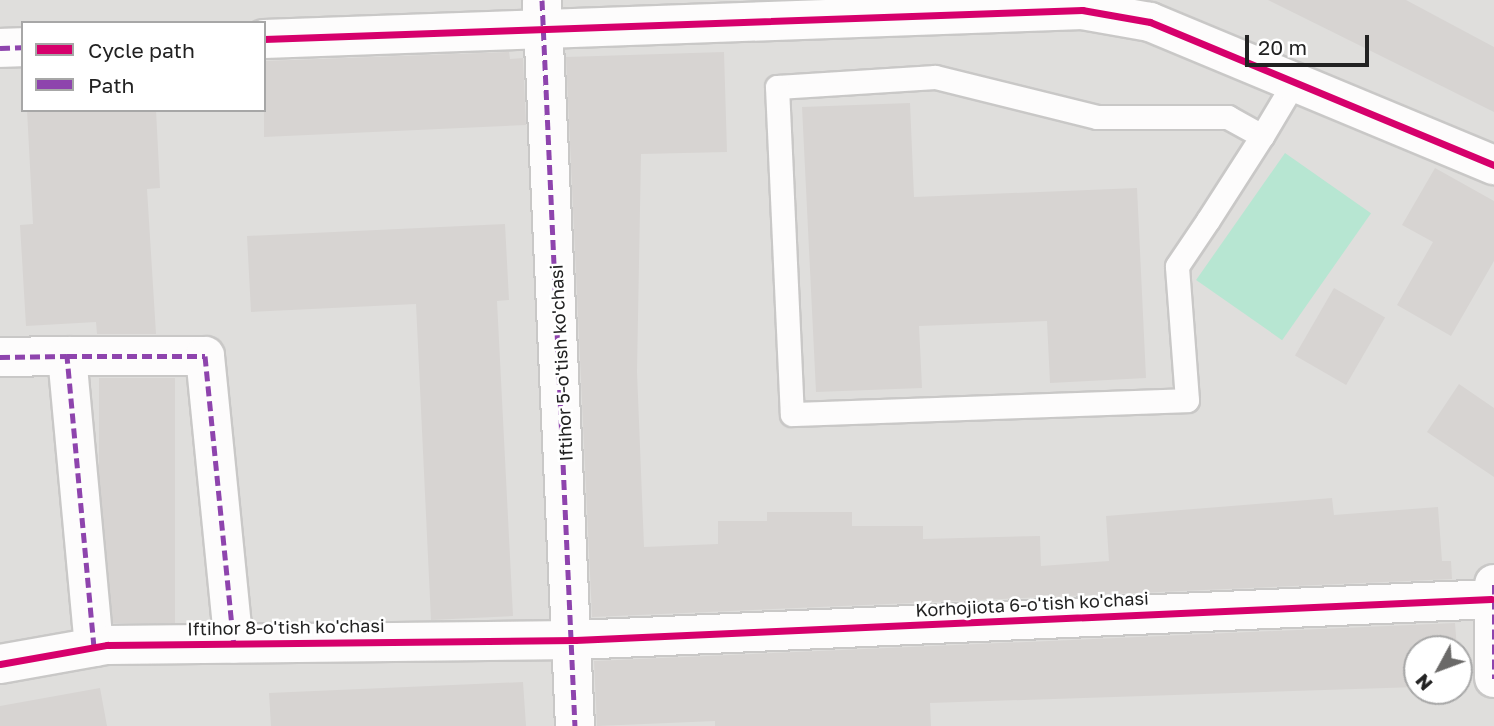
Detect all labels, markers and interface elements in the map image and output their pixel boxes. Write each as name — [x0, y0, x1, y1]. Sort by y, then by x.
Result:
legend — [21, 21, 266, 112]
scale bar — [1249, 21, 1373, 65]
text: 20 m — [1258, 34, 1307, 60]
text: Cycle path — [88, 37, 195, 63]
text: Path — [88, 72, 135, 98]
street label: Iftihor 5-o'tish ko'chasi — [545, 264, 577, 462]
street label: Korhojiota 6-o'tish ko'chasi — [915, 587, 1149, 621]
street label: Iftihor 8-o'tish ko'chasi — [187, 614, 385, 640]
north arrow — [1403, 635, 1473, 705]
text: N — [1410, 670, 1437, 696]

